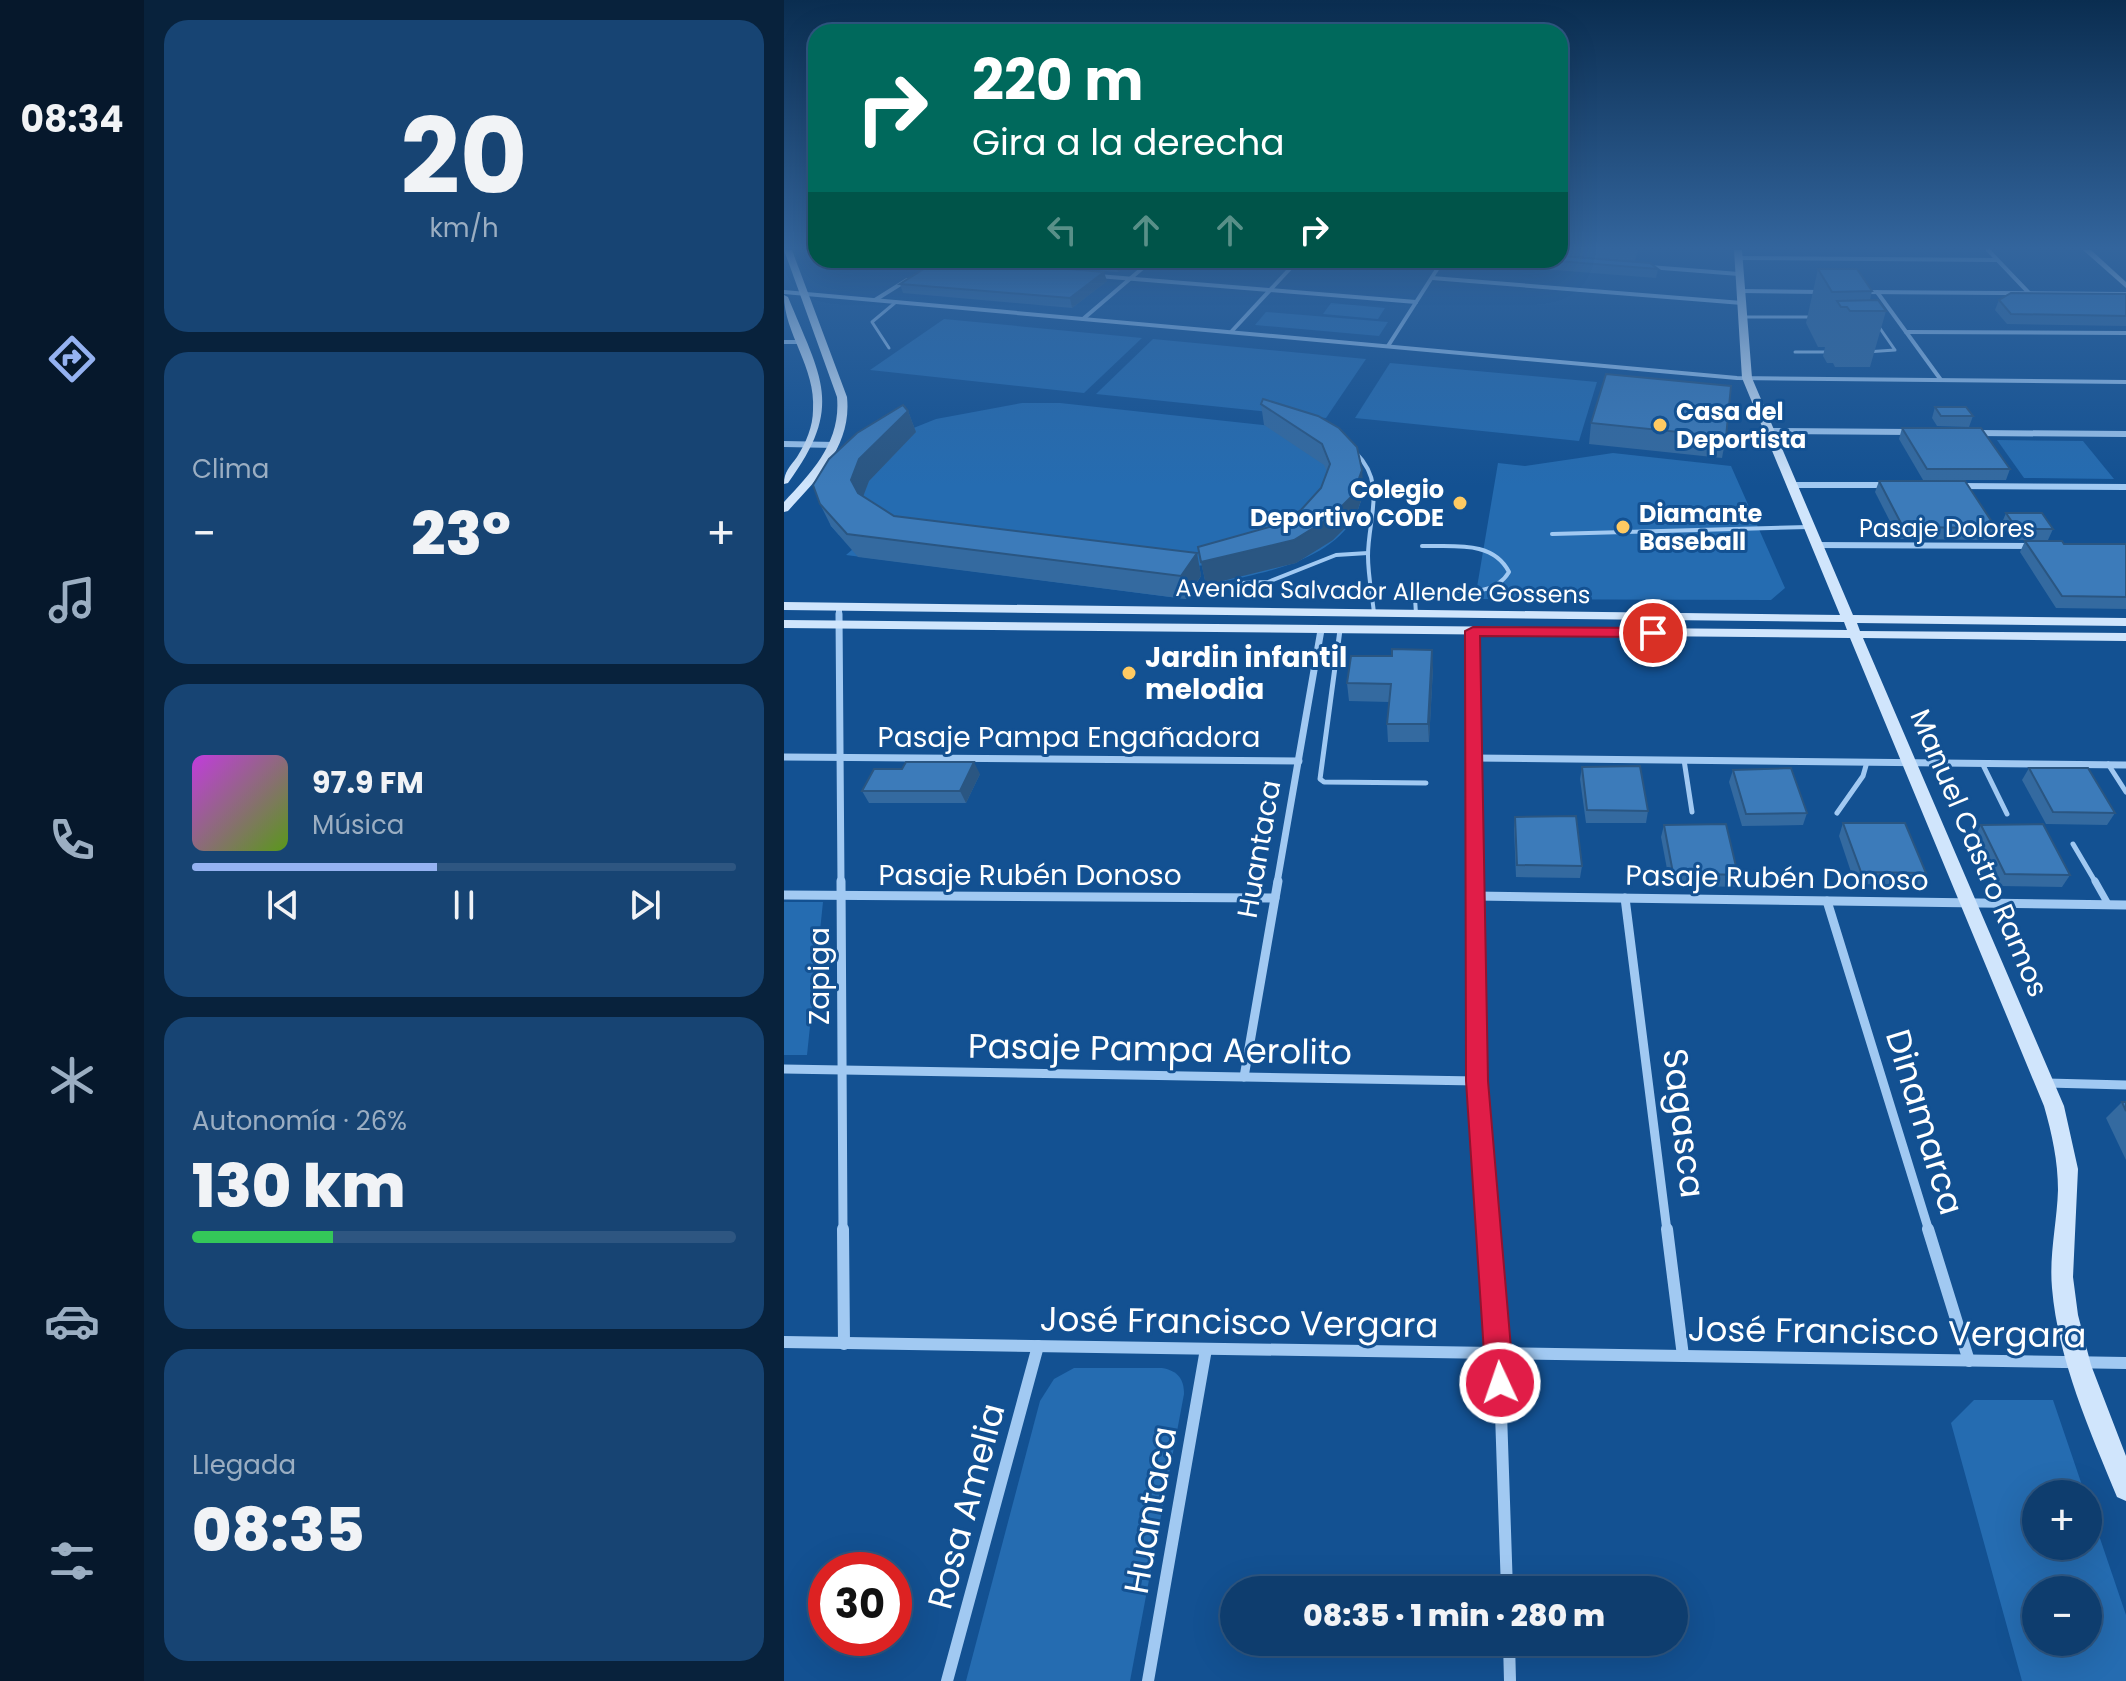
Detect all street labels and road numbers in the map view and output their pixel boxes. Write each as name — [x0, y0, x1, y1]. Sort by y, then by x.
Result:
street label: Pasaje Dolores — [1859, 512, 2035, 545]
street label: Avenida Salvador Allende Gossens — [1175, 571, 1591, 611]
street label: Manuel Castro Ramos — [1901, 703, 2057, 1003]
street label: Pasaje Pampa Engañadora — [878, 718, 1261, 757]
street label: Huantaca — [1228, 777, 1290, 921]
street label: Pasaje Rubén Donoso — [878, 856, 1182, 895]
street label: Pasaje Rubén Donoso — [1625, 856, 1929, 900]
street label: Zapiga — [800, 927, 839, 1025]
street label: Pasaje Pampa Aerolito — [968, 1022, 1352, 1076]
street label: Dinamarca — [1874, 1023, 1976, 1221]
street label: Sagasca — [1651, 1045, 1717, 1201]
street label: José Francisco Vergara — [1039, 1295, 1439, 1349]
street label: José Francisco Vergara — [1687, 1305, 2087, 1359]
street label: Rosa Amelia — [916, 1398, 1016, 1614]
street label: Huantaca — [1112, 1423, 1188, 1597]

